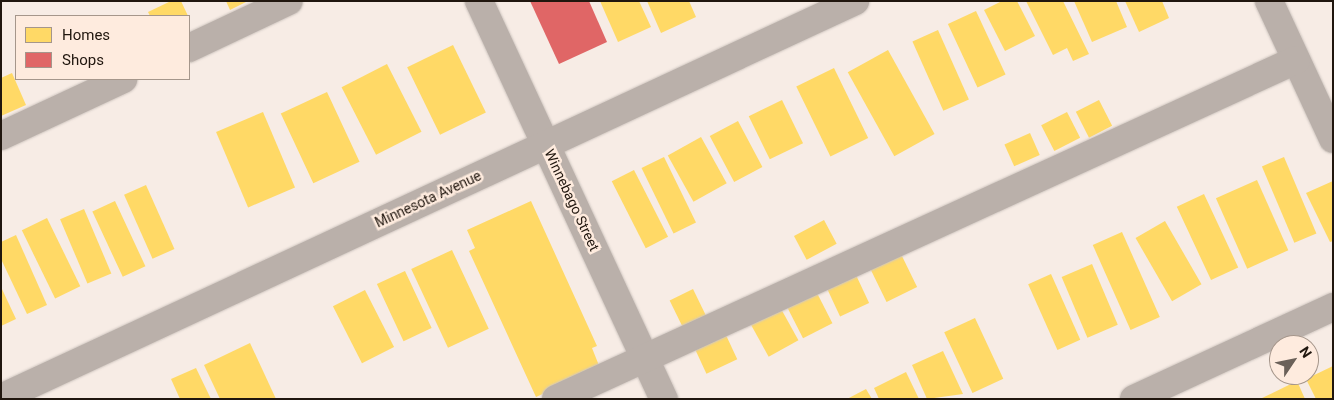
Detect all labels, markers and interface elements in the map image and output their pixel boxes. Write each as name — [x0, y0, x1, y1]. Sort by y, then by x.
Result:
legend — [15, 15, 190, 80]
text: Homes — [62, 26, 110, 44]
text: Shops — [62, 51, 104, 69]
street label: Winnebago Street — [541, 146, 603, 254]
street label: Minnesota Avenue — [372, 167, 484, 231]
north arrow — [1269, 335, 1319, 385]
text: N — [1296, 344, 1315, 361]

